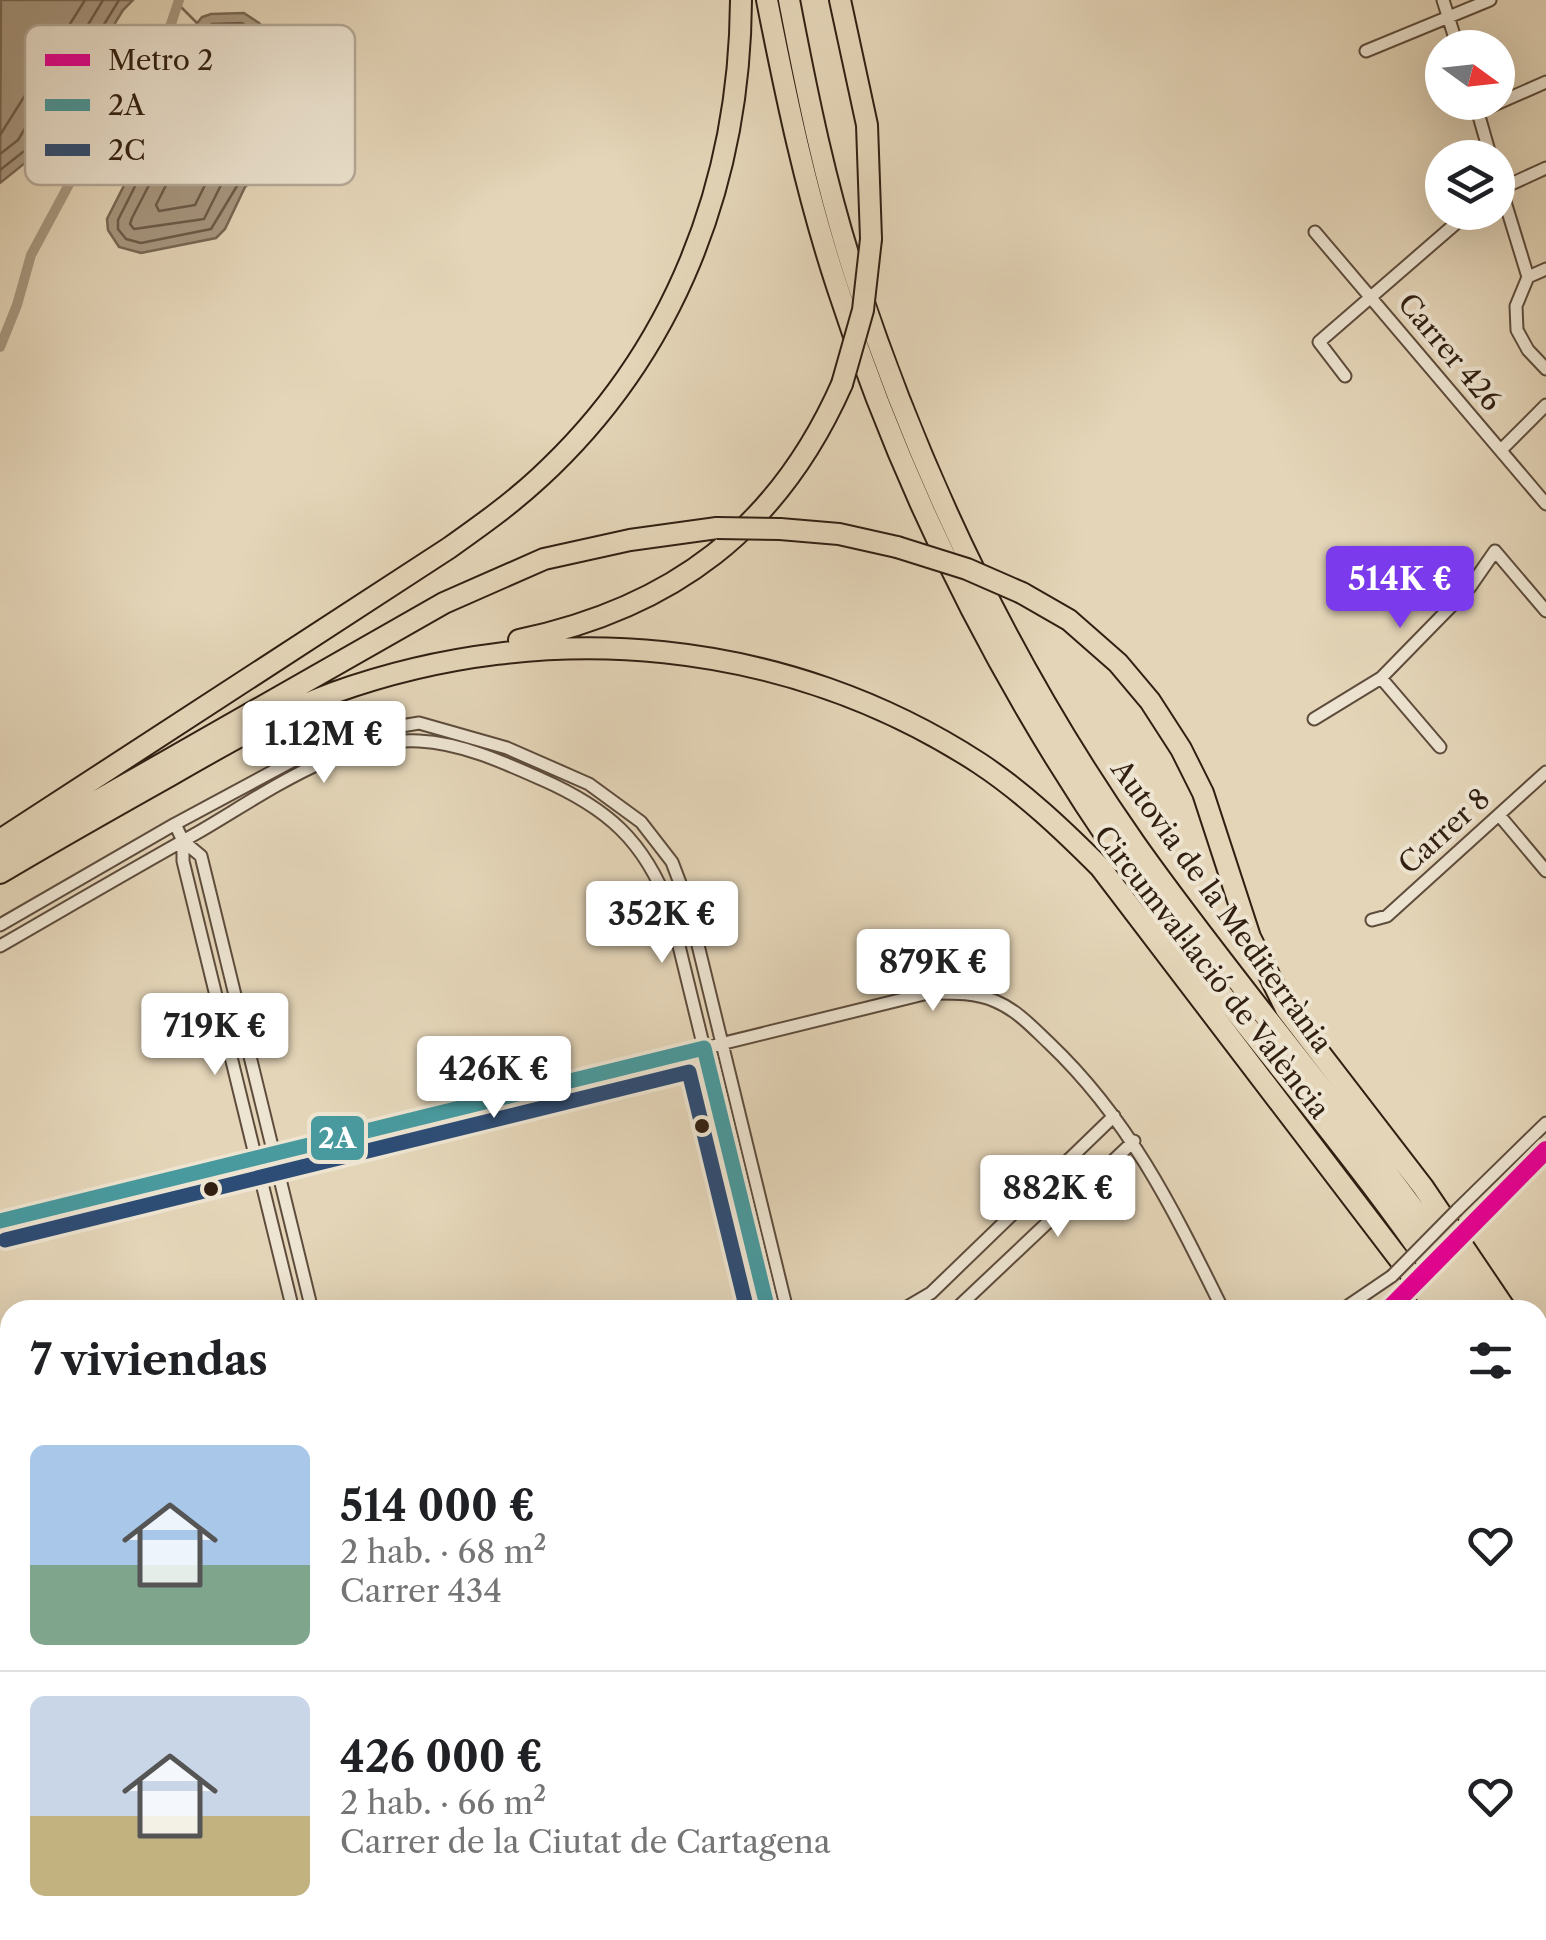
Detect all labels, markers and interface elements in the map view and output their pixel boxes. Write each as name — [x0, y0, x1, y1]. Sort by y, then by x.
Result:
legend — [25, 25, 355, 185]
north arrow — [1425, 30, 1515, 120]
map controls — [1425, 30, 1515, 230]
text: Metro 2 — [108, 43, 213, 77]
text: 2A — [108, 88, 146, 122]
text: 2C — [108, 133, 146, 167]
button: layers — [1425, 140, 1515, 230]
street label: Carrer 426 — [1391, 286, 1509, 418]
pin: 514K € — [1319, 546, 1481, 631]
text: 514K € — [1348, 559, 1452, 598]
pin: 1.12M € — [232, 701, 416, 786]
text: 1.12M € — [265, 714, 383, 753]
street label: Autovia de la Mediterrània — [1104, 752, 1340, 1059]
street label: Carrer 8 — [1392, 781, 1496, 881]
street label: Circumval·lació de València — [1087, 819, 1337, 1125]
pin: 352K € — [581, 881, 743, 966]
text: 352K € — [608, 894, 716, 933]
pin: 879K € — [852, 929, 1014, 1014]
text: 879K € — [879, 942, 987, 981]
pin: 719K € — [134, 993, 296, 1078]
text: 719K € — [163, 1006, 267, 1045]
pin: 426K € — [413, 1036, 575, 1121]
text: 426K € — [439, 1049, 549, 1088]
line badge: 2A — [309, 1114, 366, 1162]
unlabelled marker — [692, 1116, 712, 1136]
text: 2A — [318, 1121, 357, 1155]
pin: 882K € — [977, 1155, 1139, 1240]
text: 882K € — [1002, 1168, 1114, 1207]
unlabelled marker — [201, 1179, 221, 1199]
icon: filters — [1463, 1333, 1518, 1388]
text: 7 viviendas — [30, 1334, 268, 1386]
text: 514 000 € — [340, 1480, 535, 1532]
icon: home — [110, 1485, 230, 1605]
icon: heart — [1463, 1518, 1518, 1573]
text: 2 hab. · 68 m² — [340, 1532, 547, 1571]
text: Carrer 434 — [340, 1571, 502, 1610]
text: 426 000 € — [340, 1731, 543, 1783]
icon: home — [110, 1736, 230, 1856]
icon: heart — [1463, 1769, 1518, 1824]
text: 2 hab. · 66 m² — [340, 1783, 546, 1822]
text: Carrer de la Ciutat de Cartagena — [340, 1822, 831, 1861]

